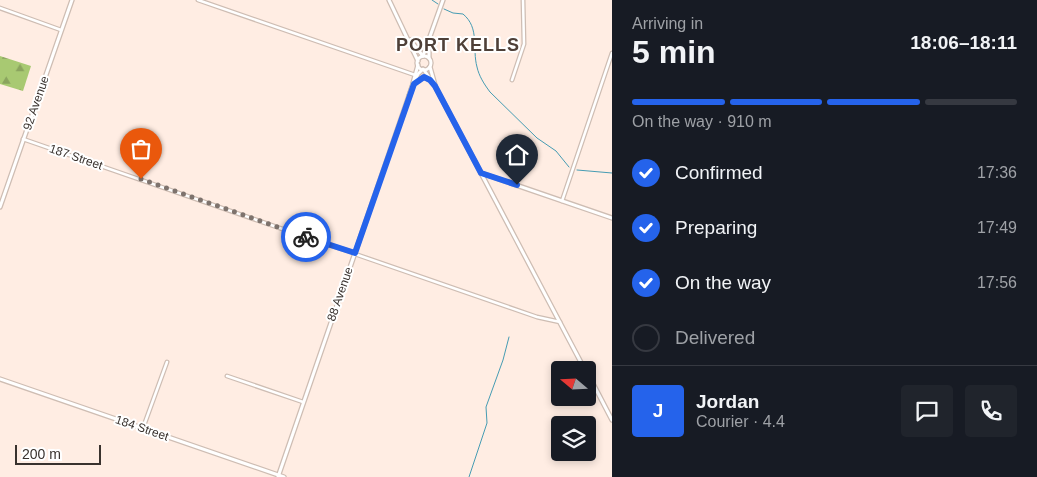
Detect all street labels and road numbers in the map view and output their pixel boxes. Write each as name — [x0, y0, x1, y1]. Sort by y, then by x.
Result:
street label: 92 Avenue — [20, 74, 52, 132]
street label: 187 Street — [48, 141, 105, 173]
street label: 88 Avenue — [324, 265, 356, 323]
street label: 184 Street — [114, 412, 171, 444]

